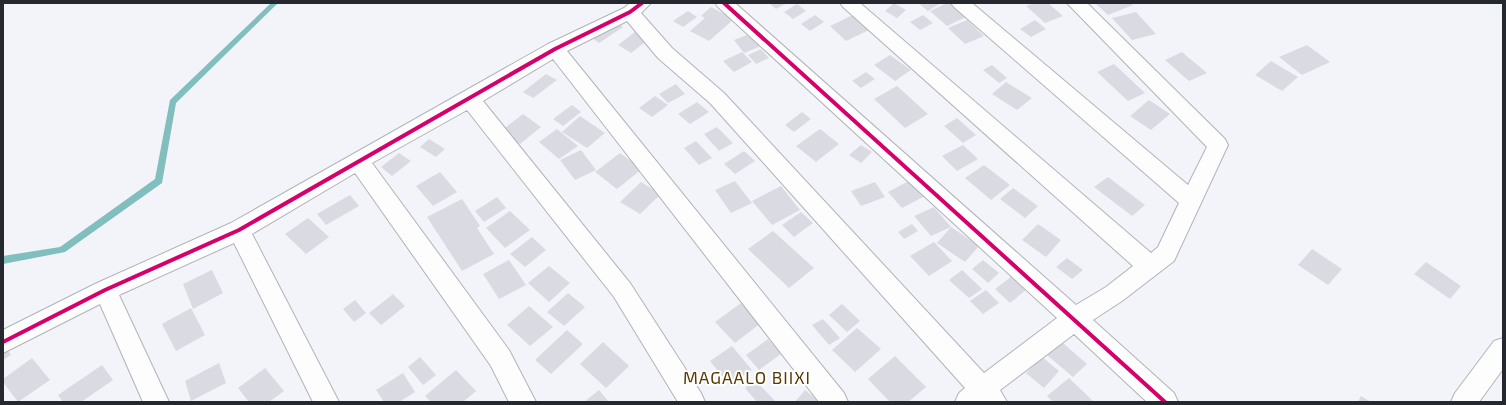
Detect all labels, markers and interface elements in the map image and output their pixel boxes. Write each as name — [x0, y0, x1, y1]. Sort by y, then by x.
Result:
district label: MAGAALO BIIXI — [683, 367, 811, 387]

